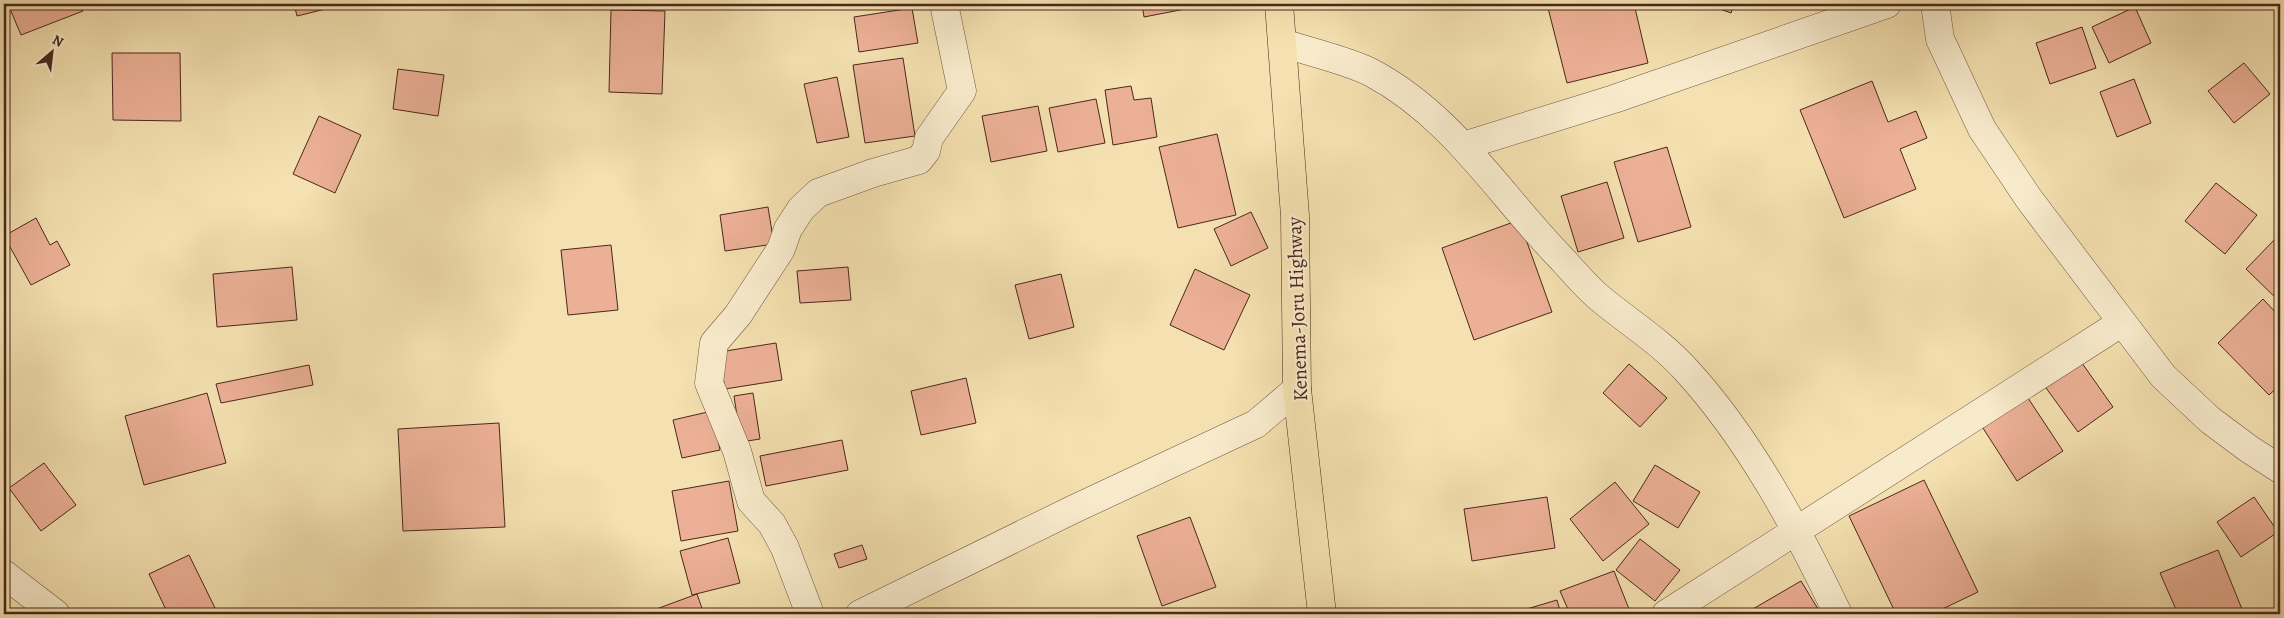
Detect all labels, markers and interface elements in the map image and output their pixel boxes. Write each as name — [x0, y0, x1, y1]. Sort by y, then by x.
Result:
north arrow — [28, 28, 78, 78]
text: N — [49, 30, 67, 52]
street label: Kenema-Joru Highway — [1281, 215, 1314, 402]

